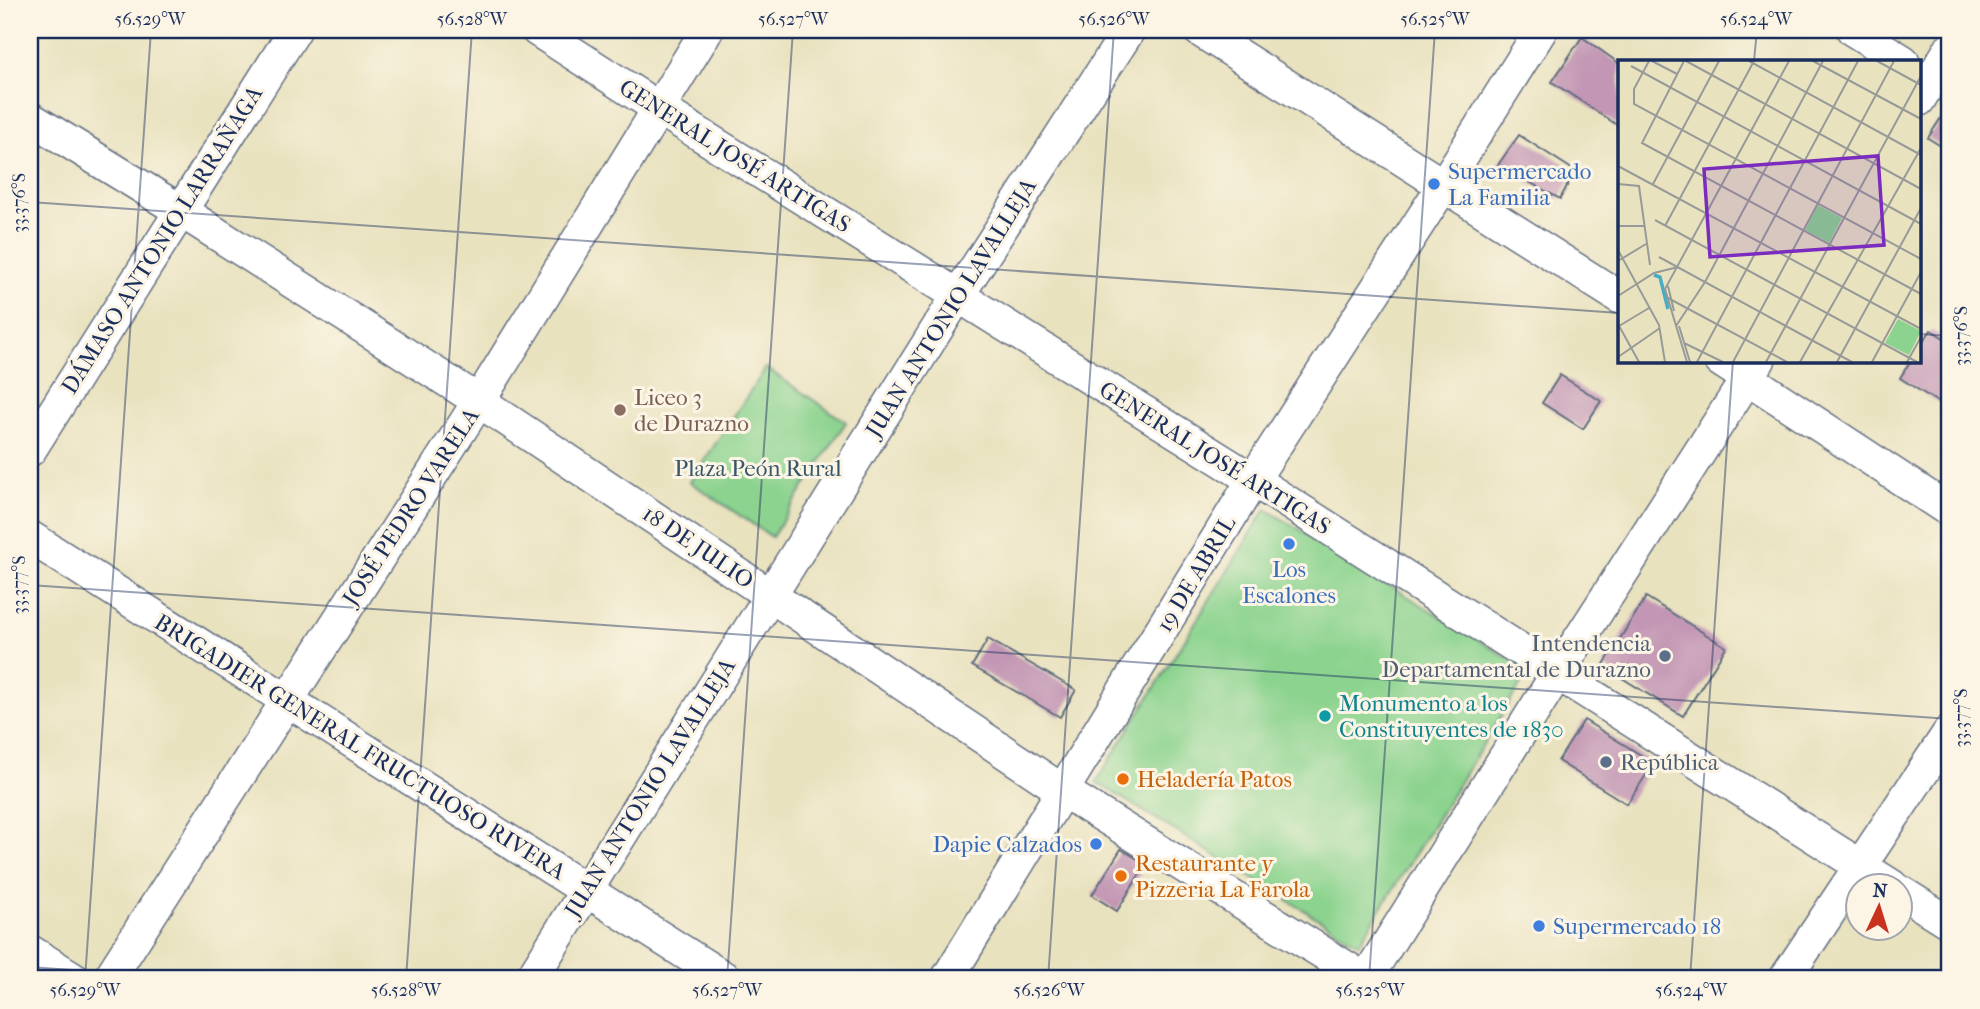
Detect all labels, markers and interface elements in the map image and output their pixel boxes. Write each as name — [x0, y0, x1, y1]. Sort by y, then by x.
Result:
text: 56.529°W — [115, 9, 187, 30]
text: 56.528°W — [437, 9, 509, 30]
text: 56.527°W — [758, 9, 829, 30]
text: 56.526°W — [1078, 9, 1151, 30]
text: 56.525°W — [1400, 9, 1471, 30]
text: 56.524°W — [1720, 9, 1793, 30]
inset map — [1618, 60, 1920, 362]
street label: GENERAL JOSÉ ARTIGAS — [614, 74, 856, 238]
street label: DÁMASO ANTONIO LARRAÑAGA — [56, 80, 269, 399]
place label: Supermercado La Familia — [1448, 158, 1592, 211]
text: 33.376°S — [9, 173, 30, 233]
street label: JUAN ANTONIO LAVALLEJA — [859, 173, 1043, 444]
marker: Supermercado La Familia — [1426, 176, 1442, 192]
text: 33.376°S — [1951, 306, 1972, 366]
street label: GENERAL JOSÉ ARTIGAS — [1094, 376, 1336, 540]
place label: Liceo 3 de Durazno — [634, 384, 749, 437]
street label: JOSÉ PEDRO VARELA — [336, 402, 486, 613]
marker: Liceo 3 de Durazno — [612, 402, 628, 418]
park label: Plaza Peón Rural — [674, 455, 842, 482]
street label: 18 DE JULIO — [637, 500, 759, 594]
street label: 19 DE ABRIL — [1151, 511, 1241, 637]
marker: Los Escalones — [1281, 536, 1297, 552]
text: 33.377°S — [9, 556, 30, 614]
place label: Los Escalones — [1242, 556, 1336, 609]
street label: BRIGADIER GENERAL FRUCTUOSO RIVERA — [149, 608, 571, 886]
place label: Intendencia Departamental de Durazno — [1382, 630, 1651, 683]
marker: Intendencia Departamental de Durazno — [1657, 648, 1673, 664]
street label: JUAN ANTONIO LAVALLEJA — [558, 653, 742, 924]
text: 33.377°S — [1951, 689, 1972, 747]
place label: Monumento a los Constituyentes de 1830 — [1339, 690, 1564, 743]
marker: Monumento a los Constituyentes de 1830 — [1317, 708, 1333, 724]
place label: República — [1620, 749, 1719, 776]
marker: República — [1598, 754, 1614, 770]
place label: Heladería Patos — [1137, 766, 1292, 793]
marker: Heladería Patos — [1115, 771, 1131, 787]
place label: Dapie Calzados — [933, 831, 1082, 858]
marker: Dapie Calzados — [1088, 836, 1104, 852]
place label: Restaurante y Pizzeria La Farola — [1135, 850, 1310, 903]
marker: Restaurante y Pizzeria La Farola — [1113, 868, 1129, 884]
north arrow — [1843, 872, 1913, 942]
text: N — [1872, 880, 1889, 903]
place label: Supermercado 18 — [1553, 913, 1721, 940]
marker: Supermercado 18 — [1531, 918, 1547, 934]
text: 56.529°W — [50, 980, 122, 1001]
text: 56.528°W — [371, 980, 443, 1001]
text: 56.527°W — [692, 980, 763, 1001]
text: 56.526°W — [1013, 980, 1086, 1001]
text: 56.525°W — [1335, 980, 1406, 1001]
text: 56.524°W — [1655, 980, 1728, 1001]

